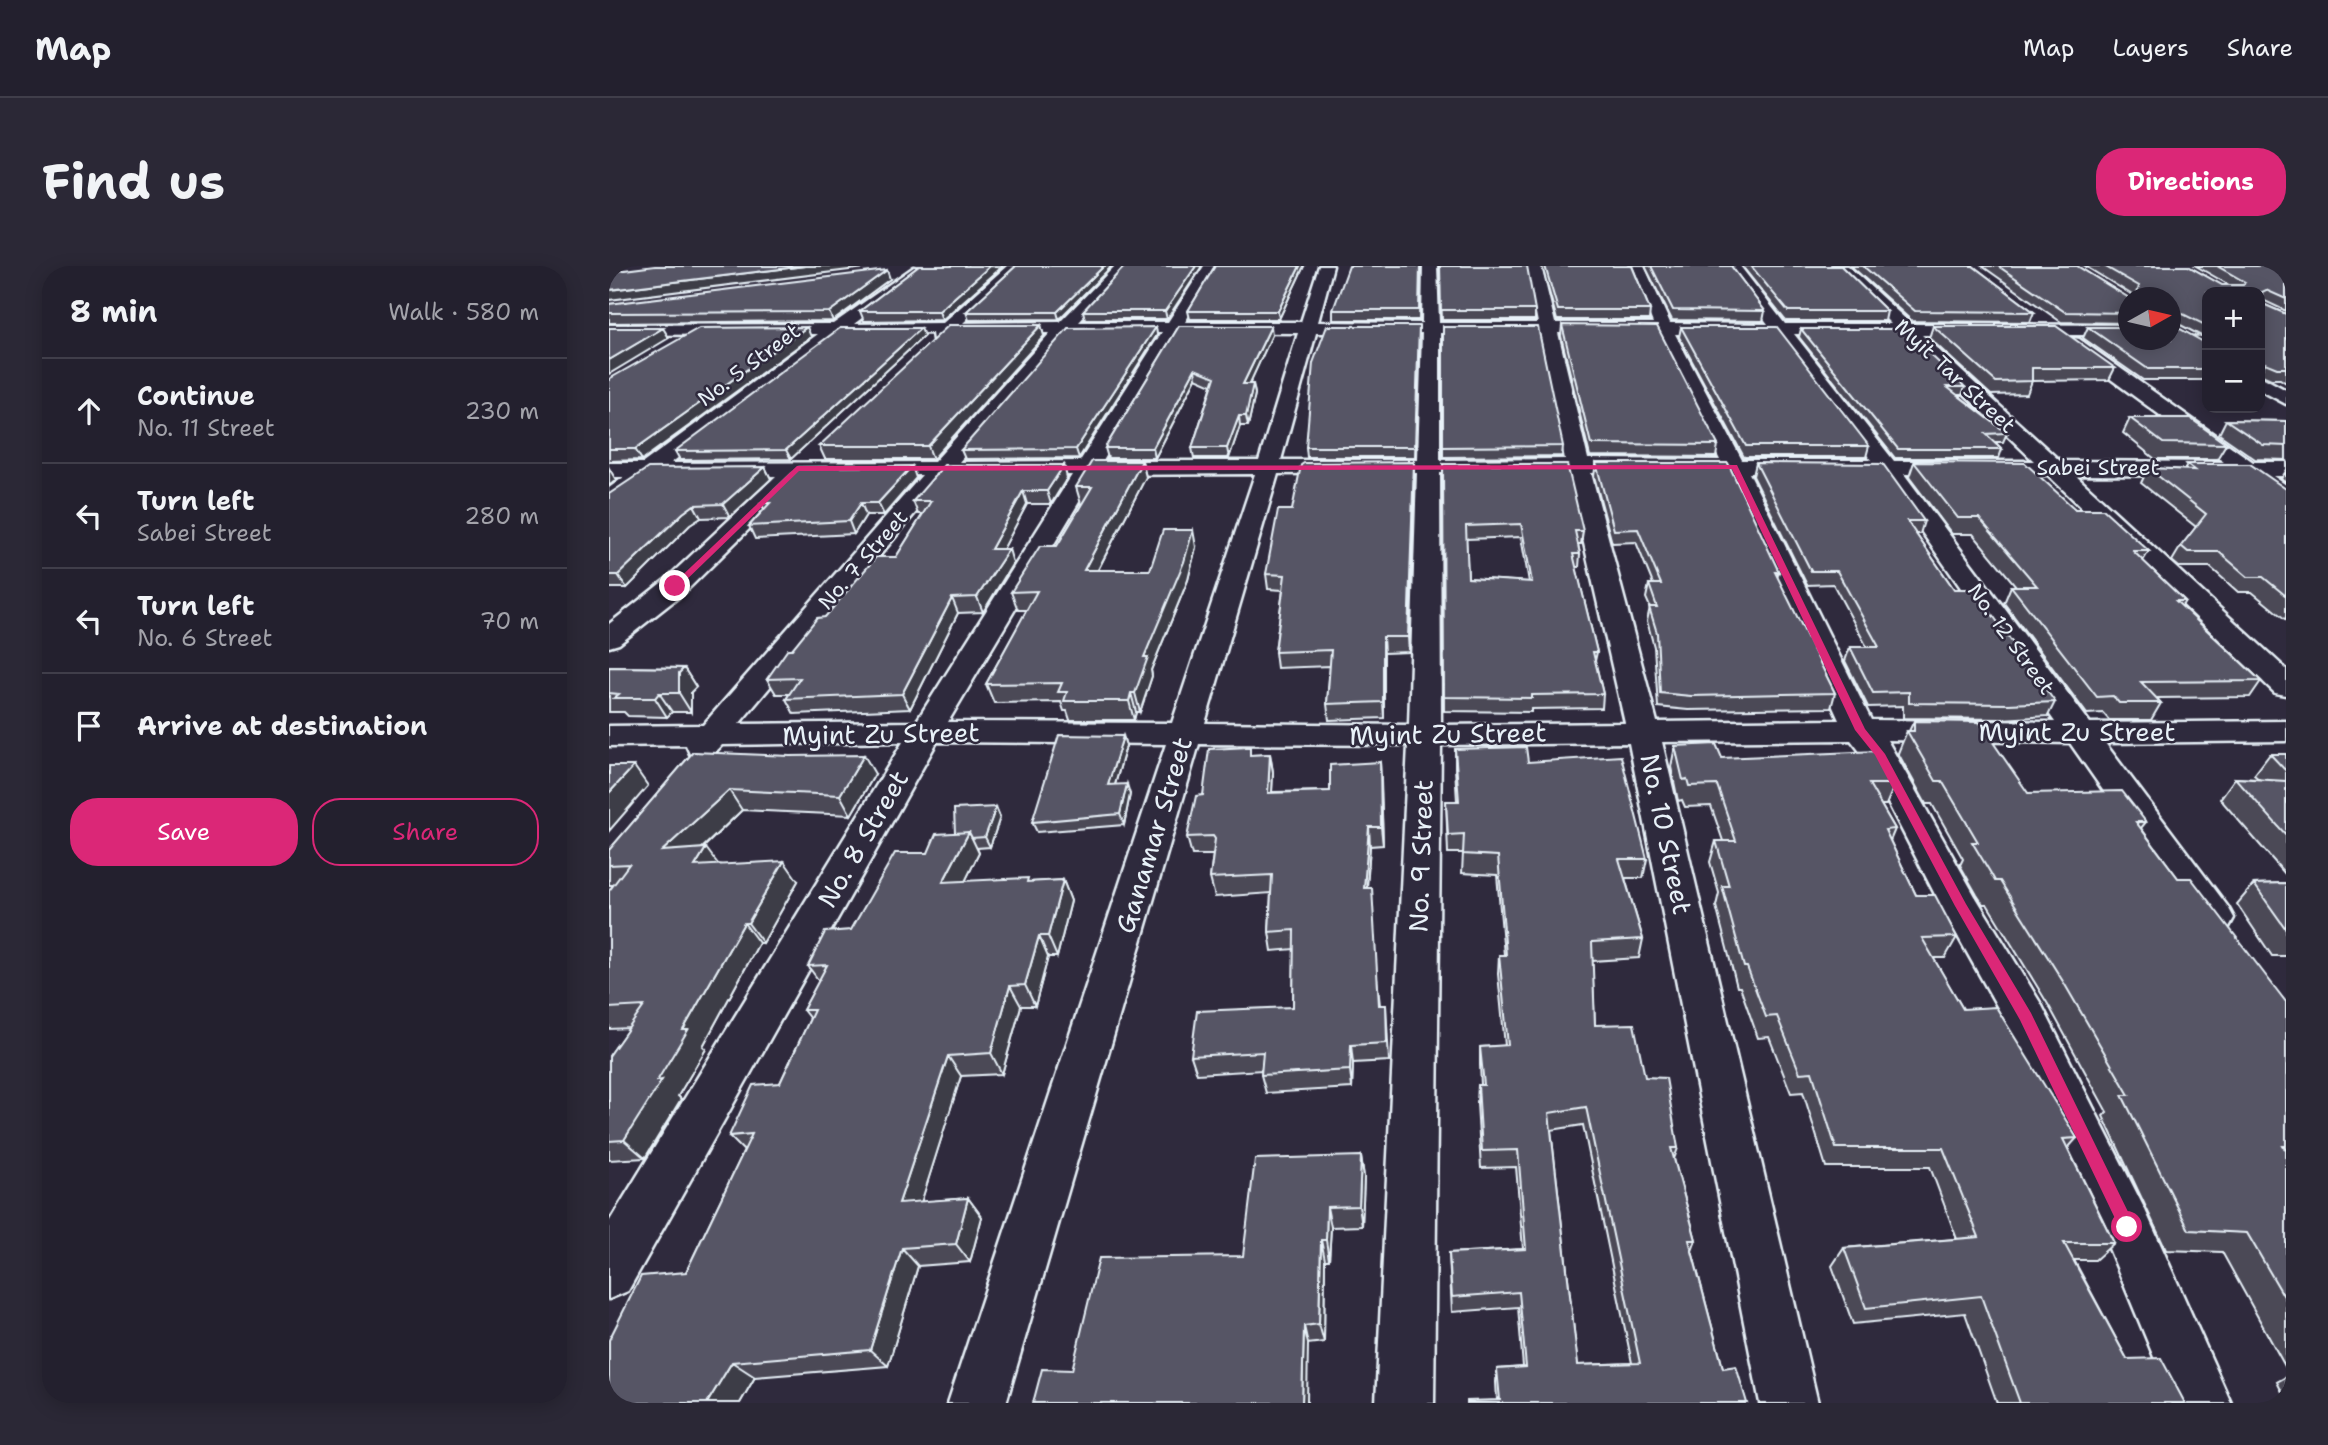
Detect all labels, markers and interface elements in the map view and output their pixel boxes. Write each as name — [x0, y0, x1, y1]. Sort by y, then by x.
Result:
text: Map — [35, 26, 111, 71]
text: Map — [2023, 32, 2074, 64]
text: Layers — [2112, 32, 2189, 64]
text: Share — [2227, 32, 2293, 64]
button: Directions — [2096, 148, 2286, 216]
text: Find us — [42, 149, 225, 215]
north arrow — [2118, 287, 2181, 350]
map controls — [2202, 287, 2265, 413]
button: + — [2202, 287, 2265, 350]
text: 8 min — [70, 291, 157, 332]
text: Walk · 580 m — [388, 297, 539, 327]
street label: Myit Tar Street — [1888, 313, 2022, 439]
street label: No. 5 Street — [692, 317, 806, 413]
button: − — [2202, 350, 2265, 413]
text: Continue — [137, 378, 255, 413]
icon: ahead — [70, 392, 108, 430]
text: 230 m — [465, 396, 539, 426]
text: No. 11 Street — [137, 413, 275, 443]
street label: Sabei Street — [2036, 454, 2160, 482]
text: Turn left — [137, 483, 254, 518]
icon: left — [70, 497, 108, 535]
text: 280 m — [464, 501, 539, 531]
street label: No. 7 Street — [812, 504, 914, 616]
text: Sabei Street — [137, 518, 272, 548]
route end — [659, 570, 690, 601]
street label: No. 12 Street — [1961, 578, 2061, 700]
text: Turn left — [137, 588, 254, 623]
icon: left — [70, 602, 108, 640]
text: 70 m — [480, 606, 539, 636]
text: No. 6 Street — [137, 623, 273, 653]
icon: arrive — [70, 707, 108, 745]
text: Arrive at destination — [137, 708, 427, 743]
street label: Myint Zu Street — [782, 714, 980, 753]
street label: Myint Zu Street — [1349, 714, 1547, 753]
street label: Myint Zu Street — [1978, 714, 2176, 749]
street label: Ganamar Street — [1107, 732, 1200, 937]
street label: No. 10 Street — [1632, 750, 1701, 917]
street label: No. 8 Street — [809, 764, 916, 914]
street label: No. 9 Street — [1400, 779, 1441, 933]
button: Save — [70, 798, 298, 866]
button: Share — [312, 798, 539, 866]
route start — [2111, 1211, 2142, 1242]

